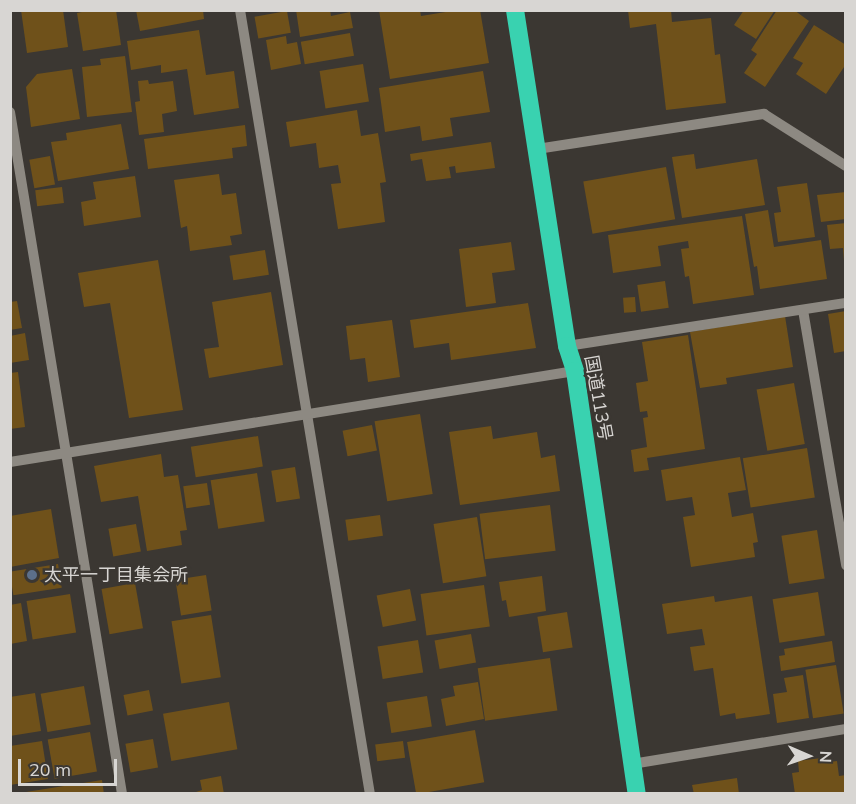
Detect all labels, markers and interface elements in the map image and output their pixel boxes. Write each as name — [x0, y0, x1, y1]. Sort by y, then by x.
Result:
street label: 国道113号 — [580, 354, 616, 442]
place label: 太平一丁目集会所 — [44, 564, 188, 586]
marker: 太平一丁目集会所 — [25, 568, 39, 582]
north arrow — [778, 726, 838, 786]
scale bar — [21, 747, 120, 785]
text: N — [816, 750, 836, 763]
text: 20 m — [29, 758, 71, 781]

